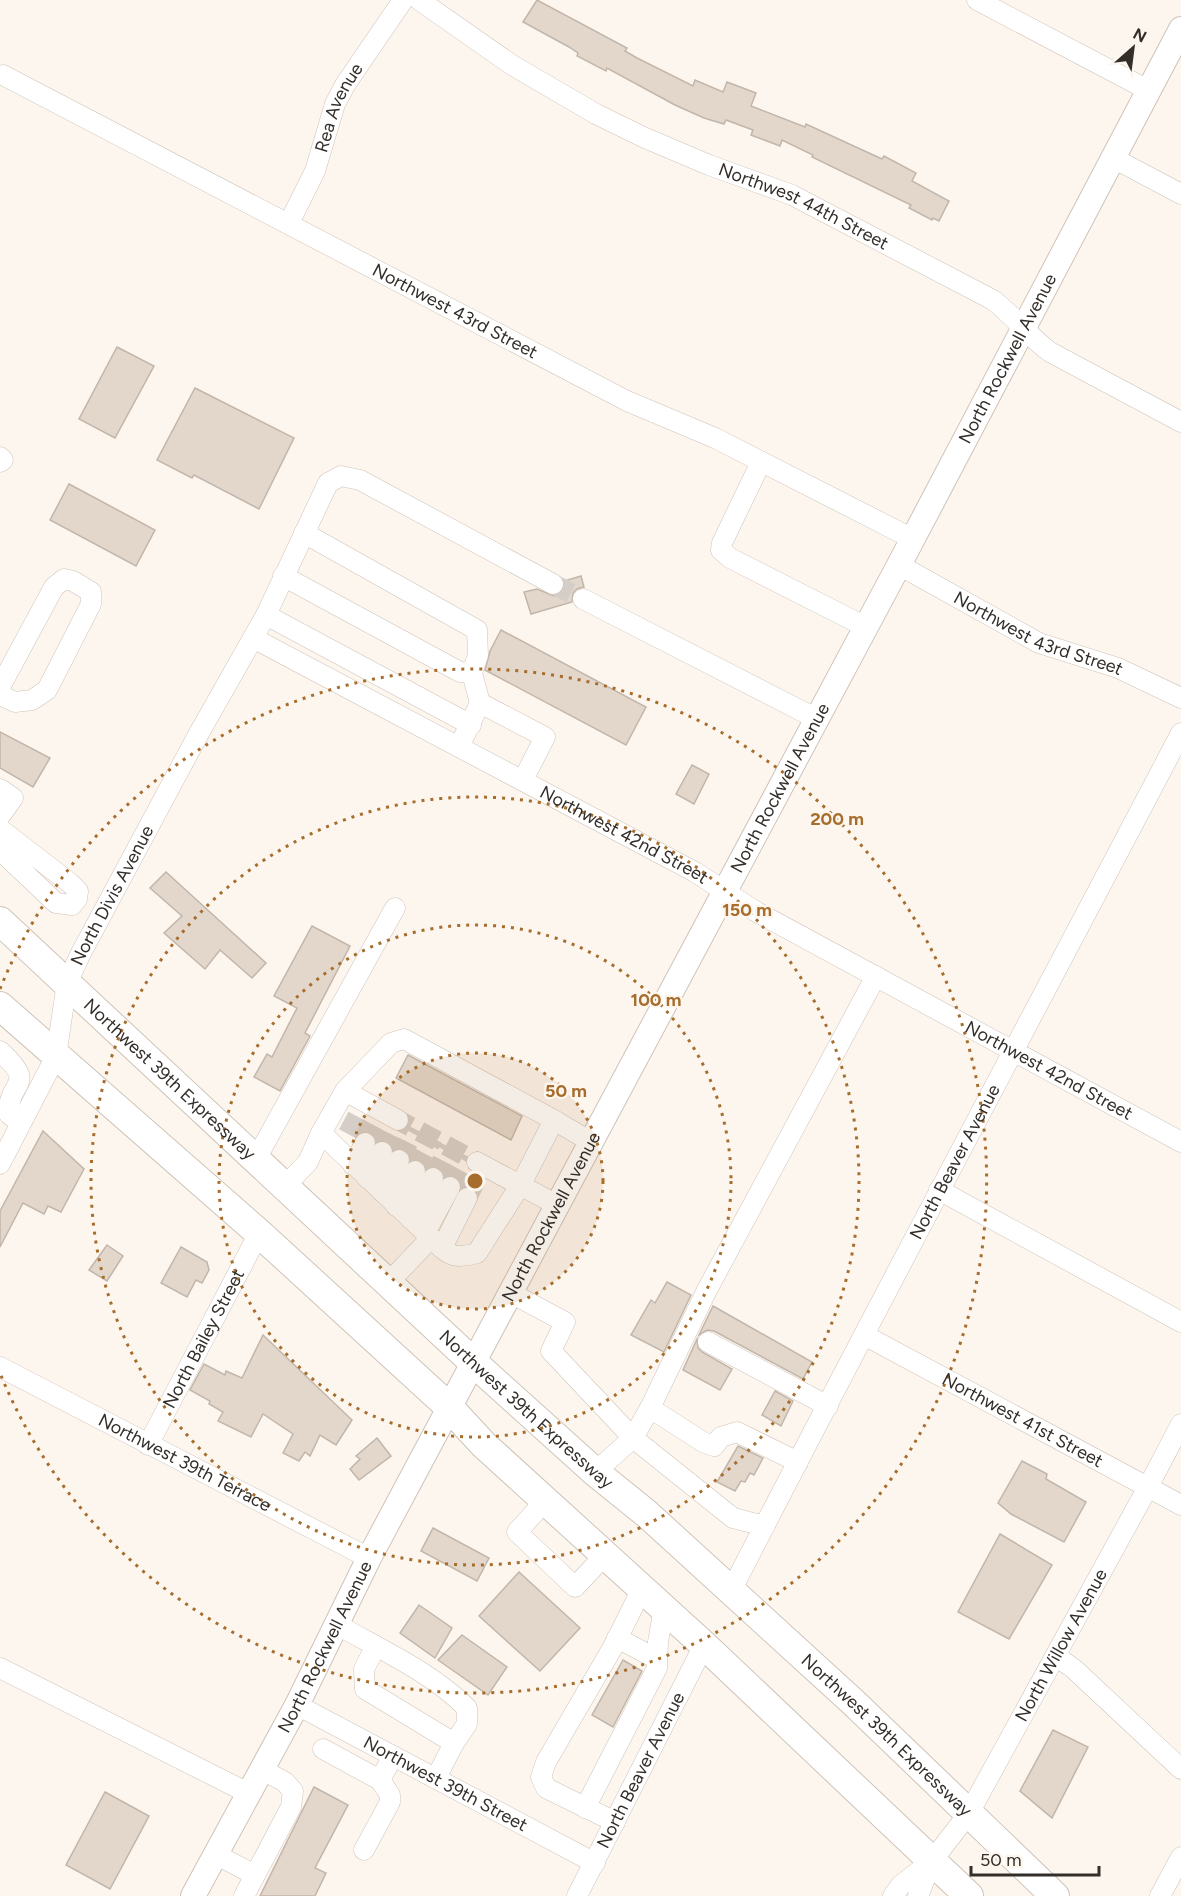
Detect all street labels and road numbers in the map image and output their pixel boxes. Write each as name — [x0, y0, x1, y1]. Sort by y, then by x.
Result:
street label: Rea Avenue — [310, 59, 368, 155]
street label: Northwest 44th Street — [716, 158, 892, 255]
street label: Northwest 43rd Street — [369, 259, 541, 363]
street label: North Rockwell Avenue — [954, 270, 1061, 447]
street label: Northwest 43rd Street — [950, 587, 1127, 680]
street label: North Rockwell Avenue — [726, 699, 834, 877]
street label: Northwest 42nd Street — [536, 781, 713, 889]
street label: North Divis Avenue — [66, 821, 159, 969]
street label: Northwest 39th Expressway — [79, 994, 261, 1165]
street label: Northwest 42nd Street — [961, 1016, 1137, 1125]
street label: North Beaver Avenue — [905, 1080, 1005, 1243]
street label: North Rockwell Avenue — [497, 1128, 605, 1305]
street label: North Bailey Street — [158, 1265, 249, 1412]
street label: Northwest 39th Expressway — [435, 1325, 618, 1494]
street label: Northwest 41st Street — [938, 1368, 1107, 1472]
street label: Northwest 39th Terrace — [95, 1409, 275, 1516]
street label: North Rockwell Avenue — [273, 1557, 377, 1737]
street label: North Willow Avenue — [1010, 1565, 1112, 1725]
street label: Northwest 39th Expressway — [797, 1649, 977, 1822]
street label: North Beaver Avenue — [592, 1688, 689, 1852]
street label: Northwest 39th Street — [360, 1731, 531, 1836]

